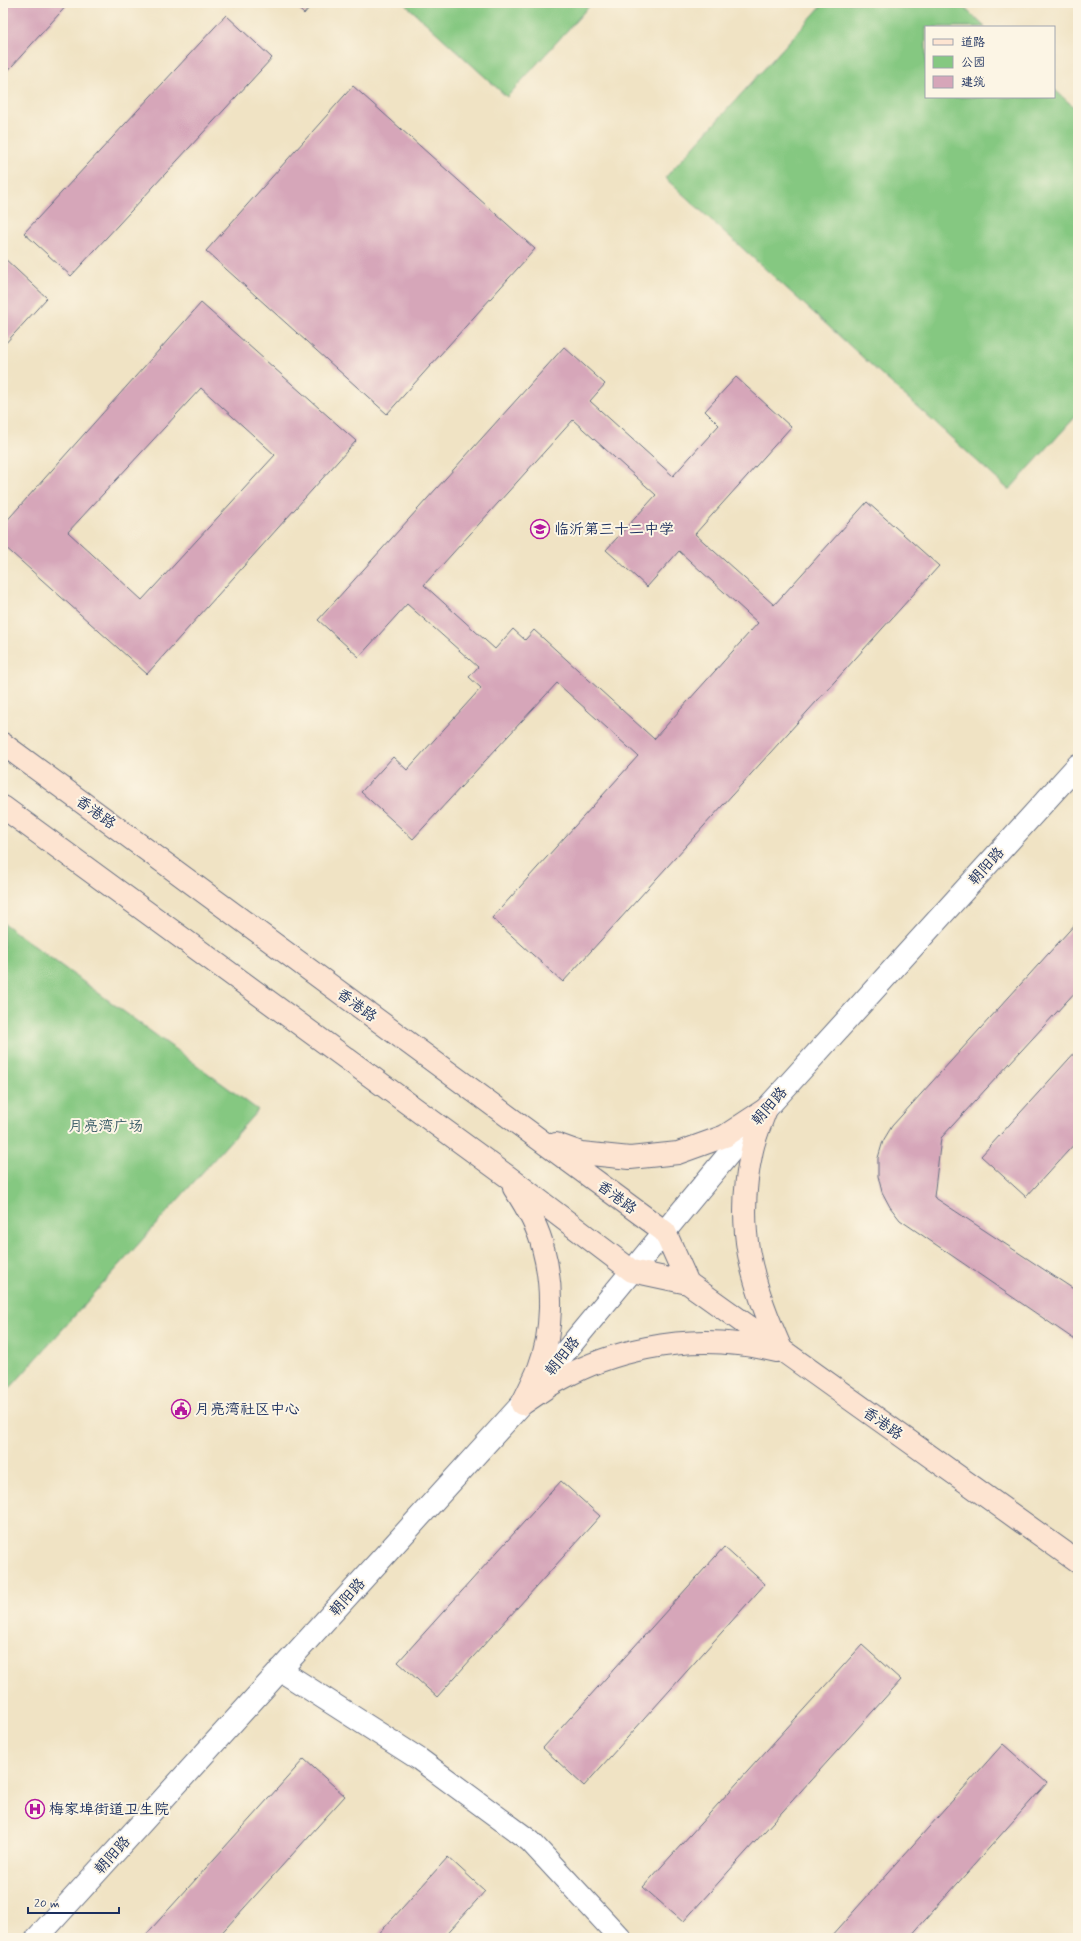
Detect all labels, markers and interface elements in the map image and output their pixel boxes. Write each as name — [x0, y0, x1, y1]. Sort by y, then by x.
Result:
legend — [925, 26, 1055, 98]
text: 道路 — [961, 35, 985, 51]
text: 公园 — [961, 55, 985, 71]
text: 建筑 — [961, 75, 985, 91]
school or university icon: 临沂第三十二中学 — [529, 518, 551, 540]
place label: 临沂第三十二中学 — [554, 520, 674, 540]
street label: 香港路 — [71, 791, 119, 834]
street label: 朝阳路 — [964, 843, 1009, 890]
street label: 香港路 — [332, 984, 380, 1027]
street label: 朝阳路 — [747, 1083, 792, 1130]
park label: 月亮湾广场 — [68, 1117, 144, 1137]
street label: 香港路 — [592, 1176, 640, 1219]
street label: 朝阳路 — [541, 1333, 585, 1380]
public building icon: 月亮湾社区中心 — [170, 1398, 192, 1420]
place label: 月亮湾社区中心 — [195, 1400, 300, 1420]
street label: 香港路 — [858, 1403, 907, 1445]
street label: 朝阳路 — [325, 1574, 370, 1621]
hospital icon: 梅家埠街道卫生院 — [24, 1798, 46, 1820]
place label: 梅家埠街道卫生院 — [49, 1800, 169, 1820]
street label: 朝阳路 — [90, 1832, 135, 1879]
scale bar — [28, 1889, 119, 1915]
text: 20 m — [34, 1896, 60, 1912]

